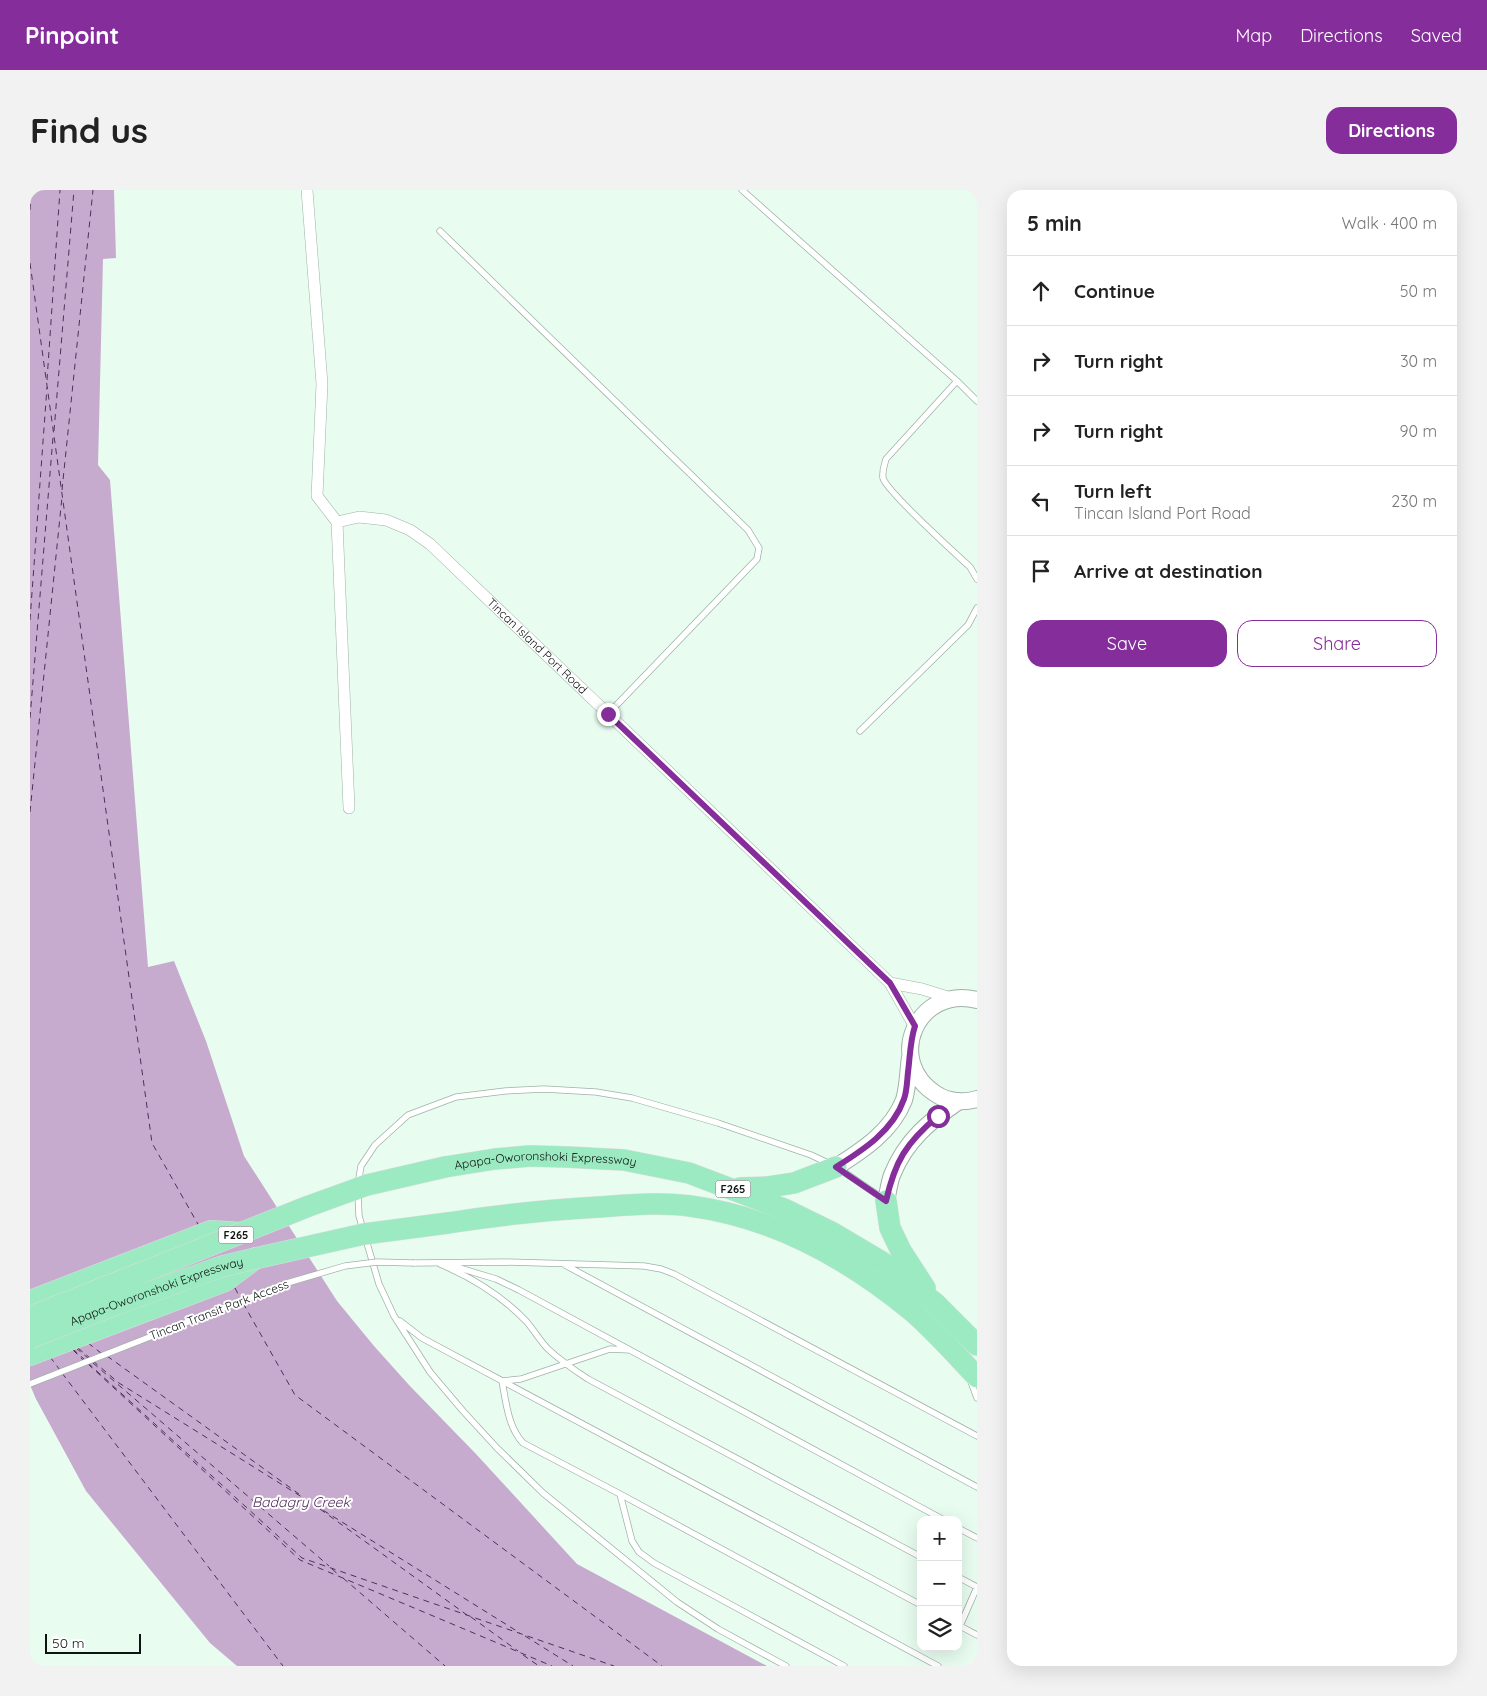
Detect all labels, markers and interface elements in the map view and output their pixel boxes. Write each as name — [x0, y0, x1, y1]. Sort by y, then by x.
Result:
text: Pinpoint — [25, 20, 119, 50]
text: Map — [1235, 24, 1272, 47]
text: Directions — [1300, 24, 1383, 47]
text: Saved — [1411, 24, 1462, 47]
button: Directions — [1326, 107, 1457, 154]
text: Find us — [30, 108, 148, 152]
text: 5 min — [1027, 210, 1082, 236]
text: Walk · 400 m — [1341, 213, 1437, 233]
icon: ahead — [1027, 277, 1055, 305]
text: Continue — [1074, 279, 1155, 303]
text: 50 m — [1400, 281, 1437, 301]
icon: right — [1027, 347, 1055, 375]
text: Turn right — [1074, 349, 1163, 373]
text: 30 m — [1400, 351, 1437, 371]
icon: right — [1027, 417, 1055, 445]
text: Turn right — [1074, 419, 1163, 443]
text: 90 m — [1400, 421, 1437, 441]
text: Turn left — [1074, 479, 1152, 503]
icon: left — [1027, 487, 1055, 515]
text: 230 m — [1391, 491, 1437, 511]
text: Tincan Island Port Road — [1074, 503, 1251, 523]
icon: arrive — [1027, 557, 1055, 585]
text: Arrive at destination — [1074, 559, 1263, 583]
street label: Tincan Island Port Road — [484, 594, 591, 697]
button: Save — [1027, 620, 1227, 667]
button: Share — [1237, 620, 1437, 667]
route end — [597, 703, 620, 726]
route start — [927, 1105, 950, 1128]
street label: Apapa-Oworonshoki Expressway — [453, 1148, 638, 1172]
road number: F265 — [716, 1181, 750, 1198]
road number: F265 — [218, 1226, 254, 1244]
street label: Apapa-Oworonshoki Expressway — [68, 1254, 245, 1329]
street label: Tincan Transit Park Access — [147, 1276, 291, 1343]
water label: Badagry Creek — [252, 1493, 352, 1511]
map controls — [917, 1516, 962, 1651]
button: + — [917, 1516, 962, 1561]
button: − — [917, 1561, 962, 1606]
button: layers — [917, 1606, 962, 1651]
scale bar — [45, 1631, 141, 1654]
text: 50 m — [52, 1634, 85, 1652]

